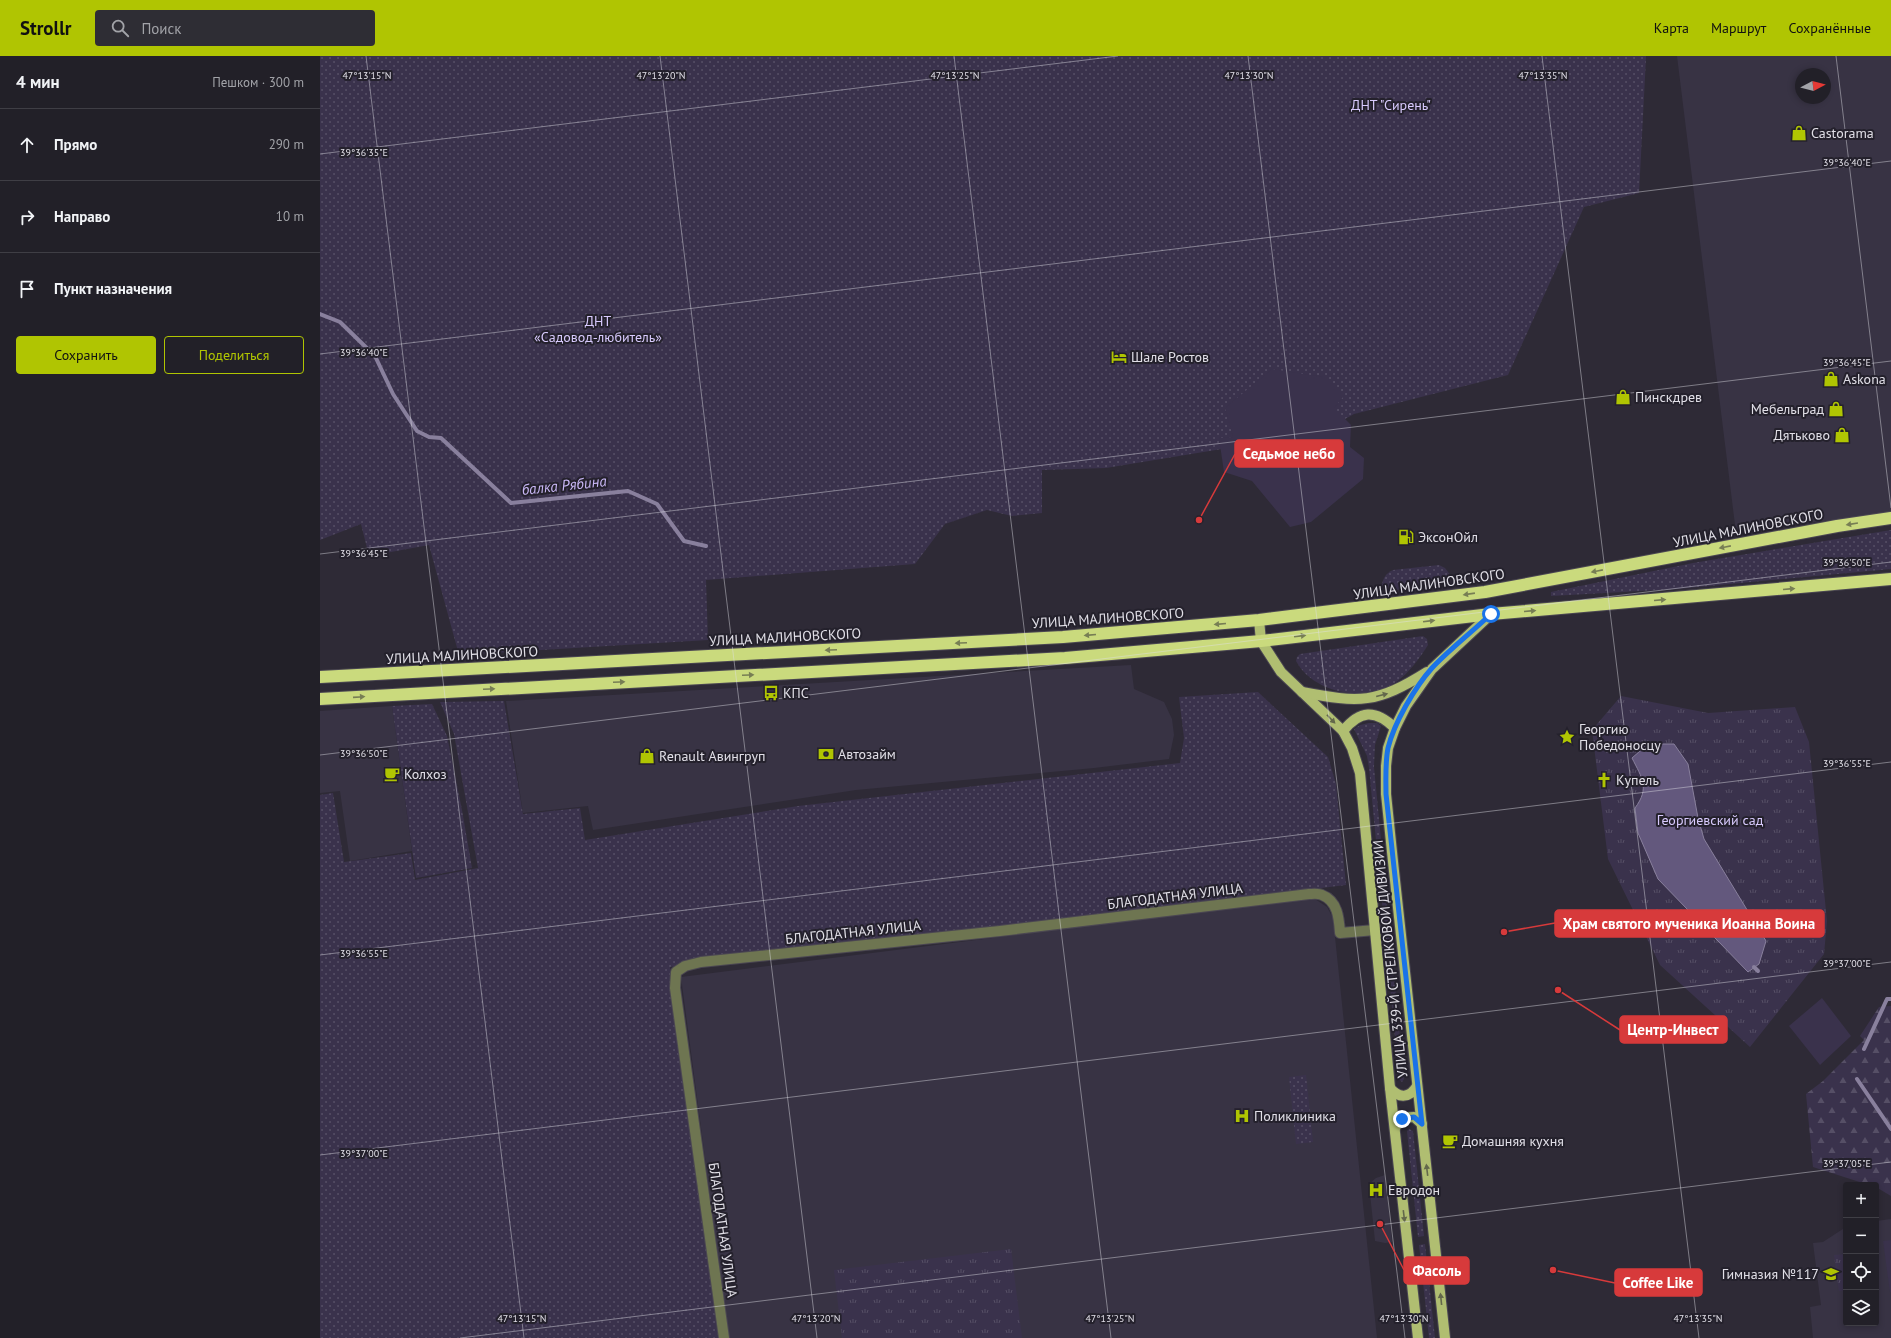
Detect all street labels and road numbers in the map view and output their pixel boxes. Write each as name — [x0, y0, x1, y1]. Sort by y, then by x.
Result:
street label: УЛИЦА МАЛИНОВСКОГО — [1671, 505, 1825, 551]
street label: УЛИЦА МАЛИНОВСКОГО — [1352, 564, 1506, 604]
street label: УЛИЦА МАЛИНОВСКОГО — [1031, 604, 1185, 632]
street label: УЛИЦА МАЛИНОВСКОГО — [708, 624, 862, 650]
street label: УЛИЦА МАЛИНОВСКОГО — [385, 642, 539, 668]
street label: УЛИЦА 339-Й СТРЕЛКОВОЙ ДИВИЗИИ — [1369, 839, 1411, 1079]
street label: БЛАГОДАТНАЯ УЛИЦА — [1106, 879, 1245, 913]
street label: БЛАГОДАТНАЯ УЛИЦА — [784, 916, 922, 948]
street label: БЛАГОДАТНАЯ УЛИЦА — [705, 1161, 742, 1300]

